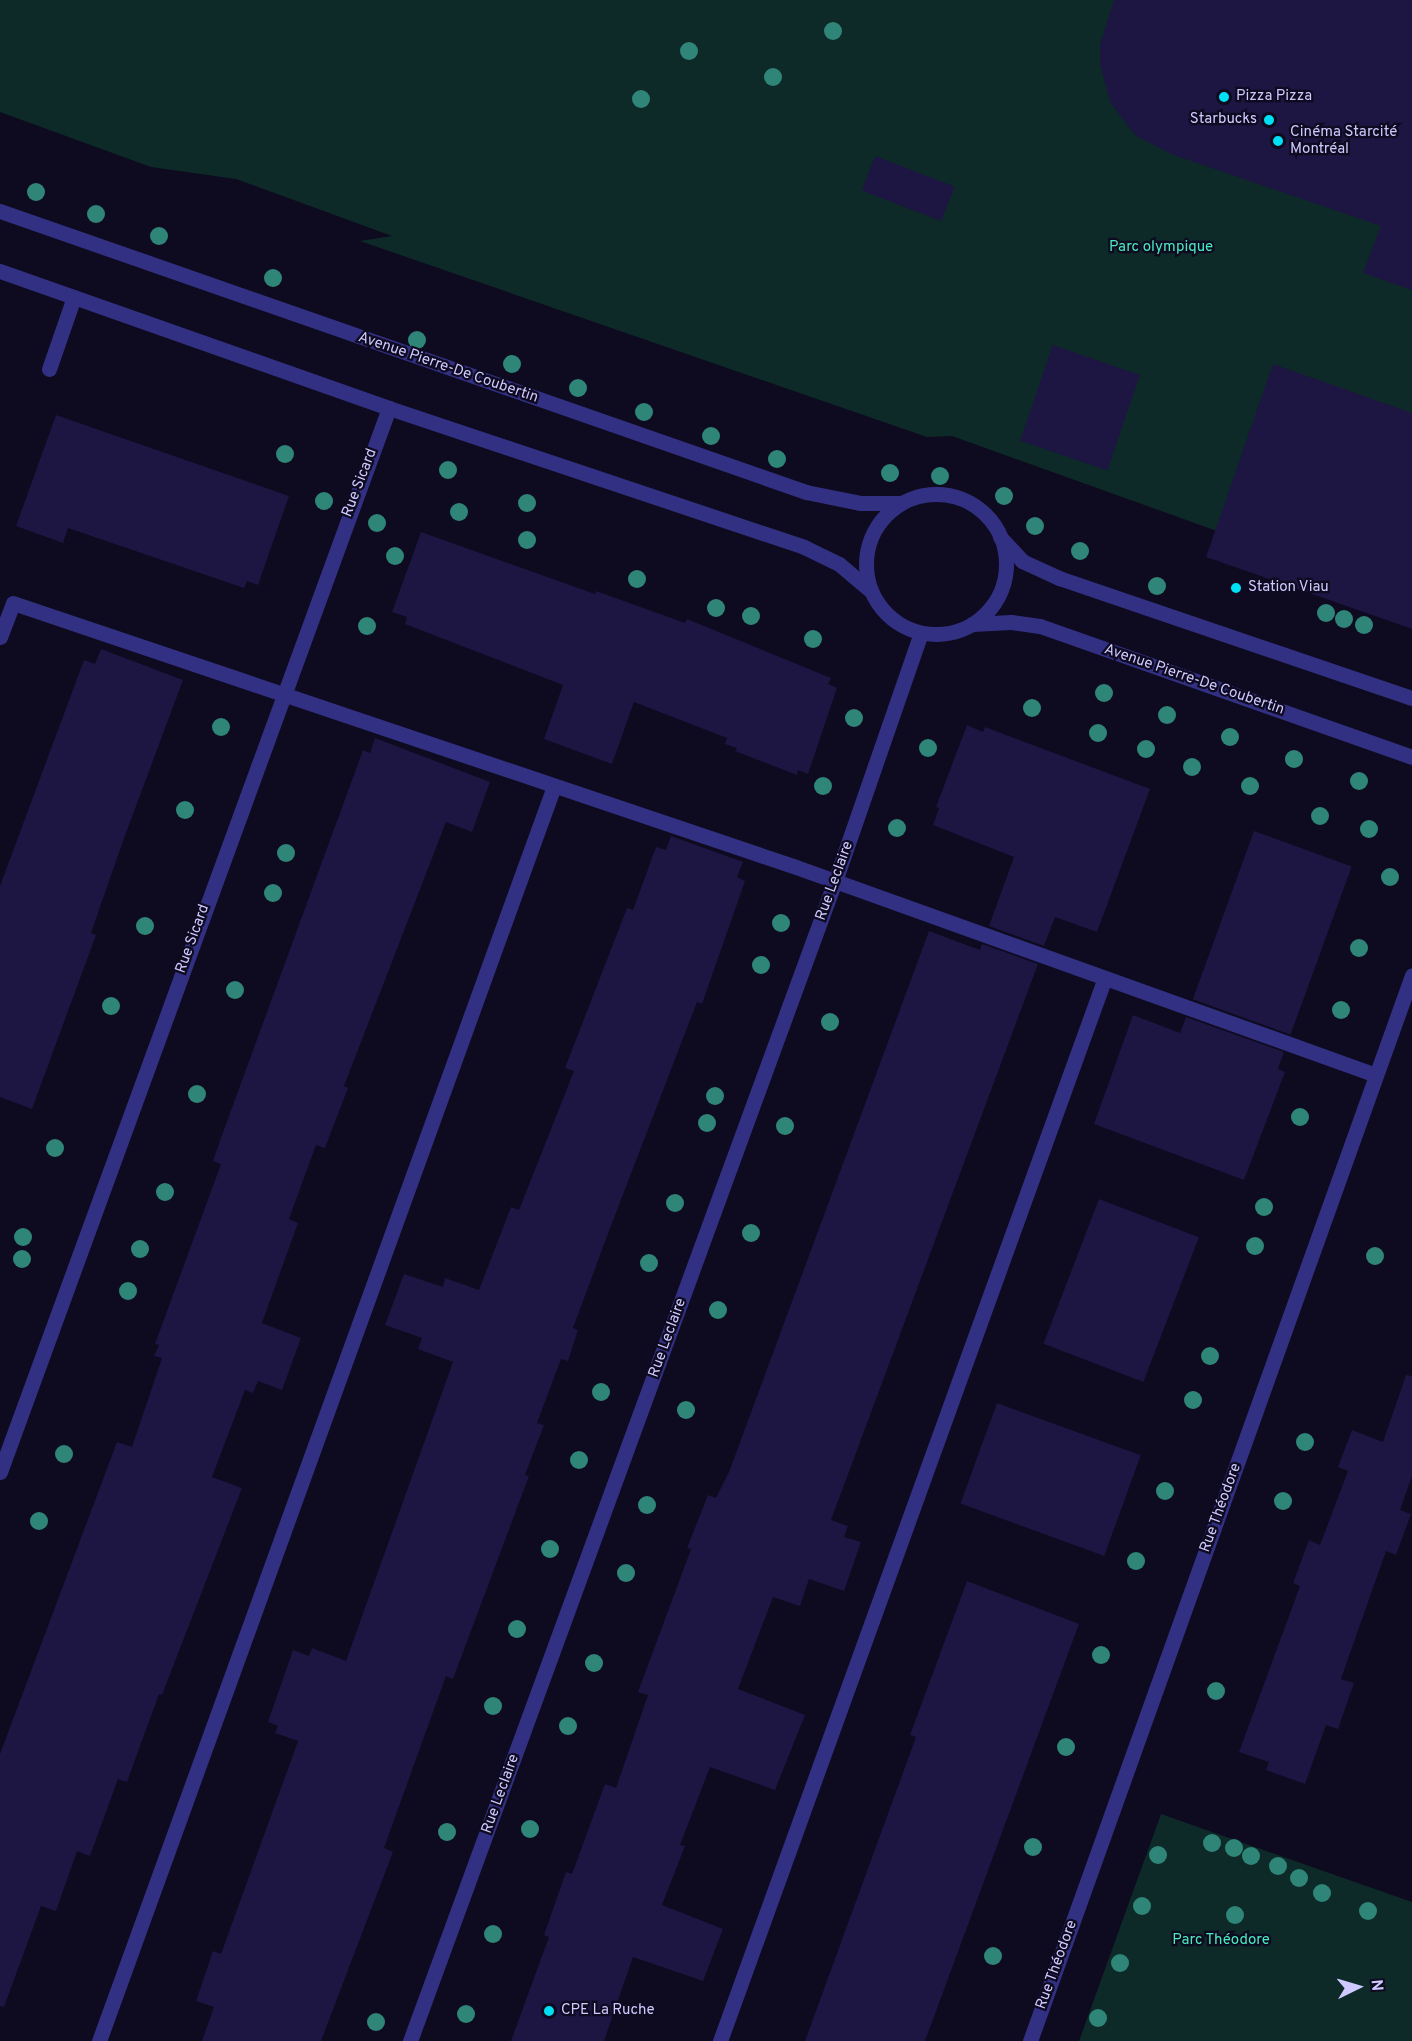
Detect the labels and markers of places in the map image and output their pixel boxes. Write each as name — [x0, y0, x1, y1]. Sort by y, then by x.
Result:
place label: Pizza Pizza — [1236, 88, 1312, 106]
marker: Pizza Pizza — [1217, 90, 1231, 104]
place label: Starbucks — [1190, 111, 1257, 129]
marker: Starbucks — [1262, 113, 1276, 127]
place label: Cinéma Starcité Montréal — [1290, 123, 1397, 158]
marker: Cinéma Starcité Montréal — [1271, 134, 1285, 148]
place label: Station Viau — [1248, 579, 1329, 597]
marker: Station Viau — [1229, 581, 1243, 595]
place label: CPE La Ruche — [561, 2002, 655, 2020]
marker: CPE La Ruche — [542, 2004, 556, 2018]

